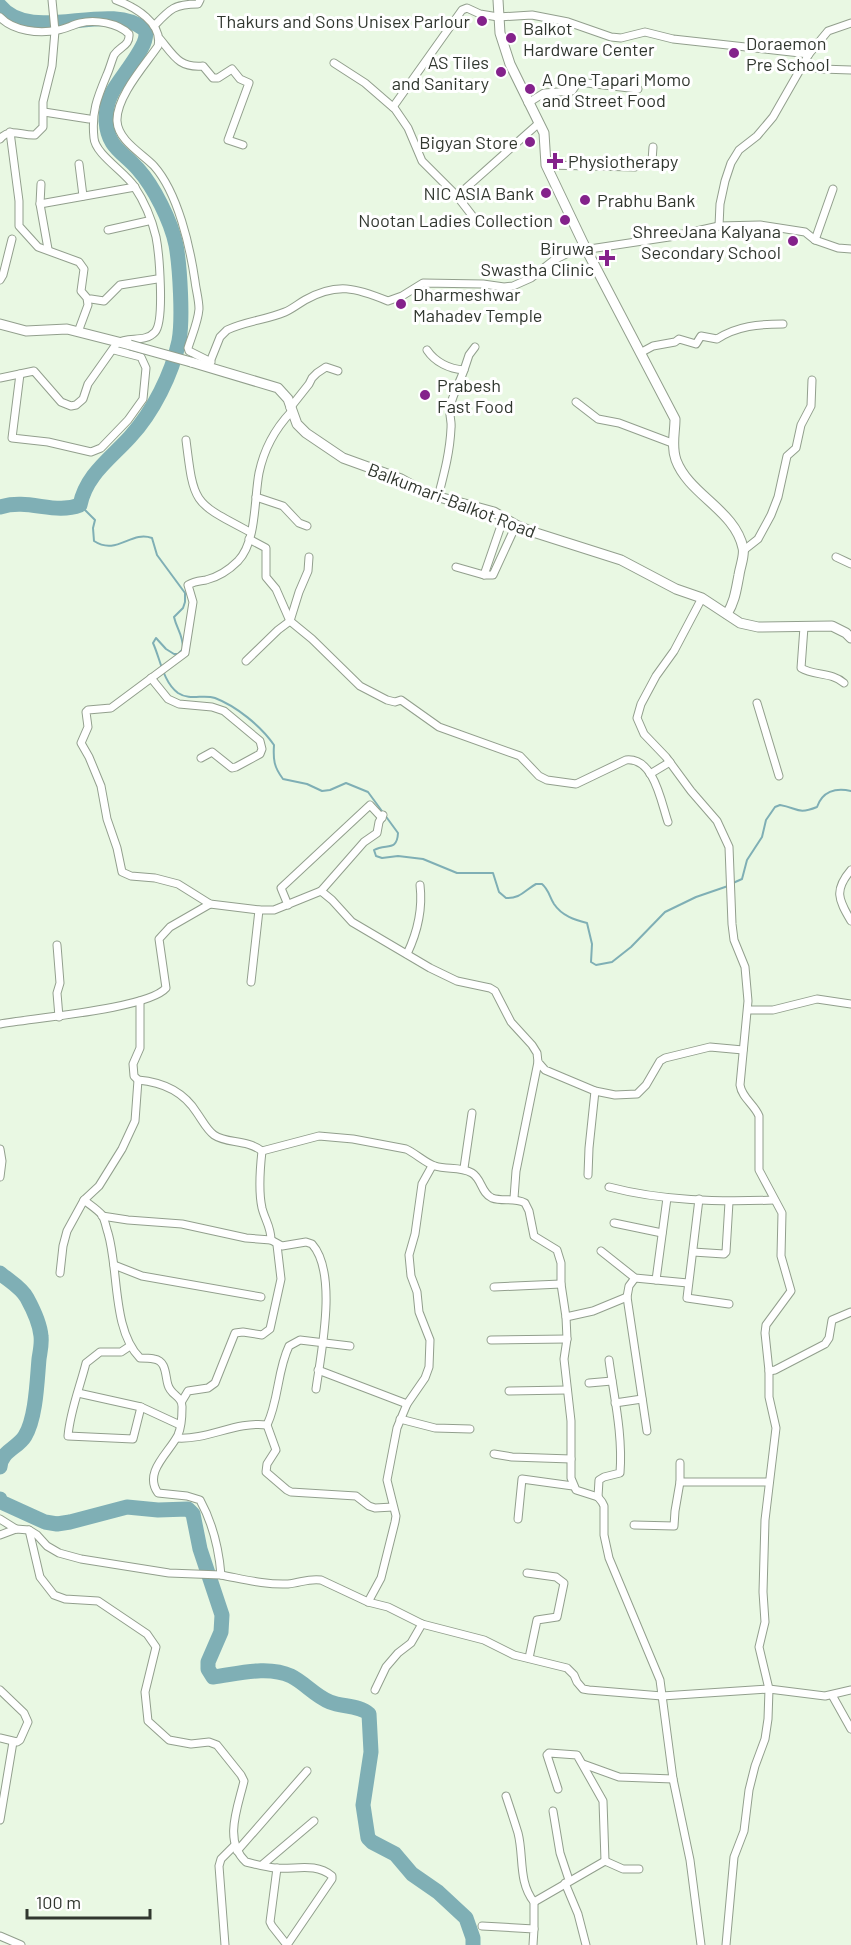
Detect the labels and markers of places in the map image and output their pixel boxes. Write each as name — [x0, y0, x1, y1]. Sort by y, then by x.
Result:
place label: Thakurs and Sons Unisex Parlour — [216, 10, 470, 32]
marker: Thakurs and Sons Unisex Parlour — [475, 14, 489, 28]
place label: Balkot Hardware Center — [523, 17, 655, 60]
marker: Balkot Hardware Center — [504, 31, 518, 45]
place label: Doraemon Pre School — [746, 32, 830, 75]
marker: Doraemon Pre School — [727, 46, 741, 60]
place label: AS Tiles and Sanitary — [392, 51, 489, 94]
marker: AS Tiles and Sanitary — [494, 65, 508, 79]
place label: A One Tapari Momo and Street Food — [542, 68, 691, 111]
marker: A One Tapari Momo and Street Food — [523, 82, 537, 96]
place label: Bigyan Store — [419, 131, 518, 153]
marker: Bigyan Store — [523, 135, 537, 149]
place label: Physiotherapy — [568, 150, 678, 172]
marker: Physiotherapy — [546, 152, 564, 170]
place label: NIC ASIA Bank — [424, 182, 534, 204]
marker: NIC ASIA Bank — [539, 186, 553, 200]
place label: Prabhu Bank — [597, 189, 695, 211]
marker: Prabhu Bank — [578, 193, 592, 207]
place label: Nootan Ladies Collection — [358, 209, 553, 231]
marker: Nootan Ladies Collection — [558, 213, 572, 227]
place label: ShreeJana Kalyana Secondary School — [633, 220, 781, 263]
marker: ShreeJana Kalyana Secondary School — [786, 234, 800, 248]
place label: Biruwa Swastha Clinic — [481, 237, 594, 280]
marker: Biruwa Swastha Clinic — [598, 249, 616, 267]
place label: Dharmeshwar Mahadev Temple — [413, 283, 542, 326]
marker: Dharmeshwar Mahadev Temple — [394, 297, 408, 311]
place label: Prabesh Fast Food — [437, 374, 514, 417]
marker: Prabesh Fast Food — [418, 388, 432, 402]

